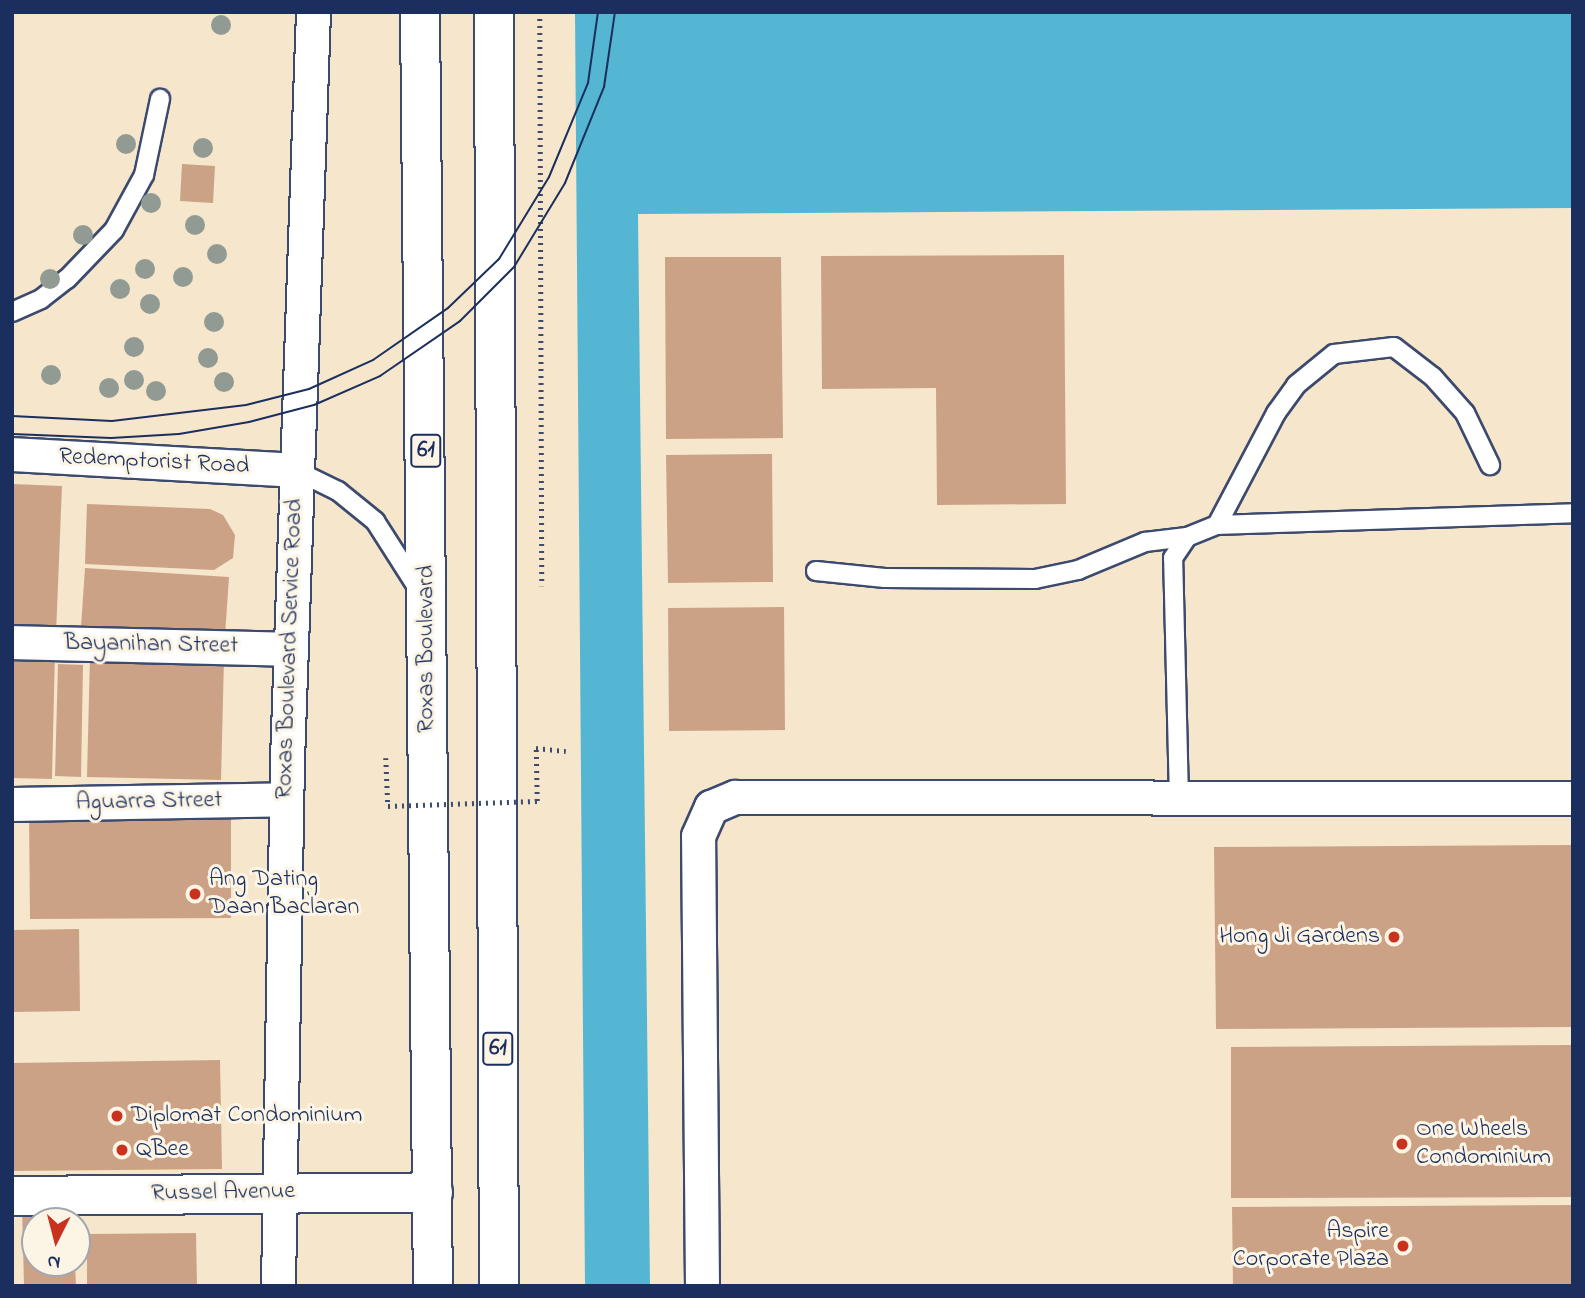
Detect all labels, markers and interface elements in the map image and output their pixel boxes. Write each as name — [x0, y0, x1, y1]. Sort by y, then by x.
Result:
road number: 61 — [410, 432, 442, 471]
street label: Redemptorist Road — [58, 443, 250, 481]
street label: Roxas Boulevard Service Road — [270, 498, 310, 800]
street label: Roxas Boulevard — [413, 565, 441, 733]
street label: Bayanihan Street — [64, 629, 238, 661]
street label: Aguarra Street — [75, 786, 223, 818]
place label: Ang Dating Daan Baclaran — [209, 866, 359, 922]
marker: Ang Dating Daan Baclaran — [187, 886, 203, 902]
place label: Hong Ji Gardens — [1219, 923, 1380, 951]
marker: Hong Ji Gardens — [1386, 929, 1402, 945]
road number: 61 — [482, 1030, 514, 1068]
place label: Diplomat Condominium — [131, 1102, 362, 1130]
marker: Diplomat Condominium — [109, 1108, 125, 1124]
place label: One Wheels Condominium — [1416, 1116, 1551, 1172]
place label: QBee — [136, 1136, 189, 1164]
marker: One Wheels Condominium — [1394, 1136, 1410, 1152]
marker: QBee — [114, 1142, 130, 1158]
street label: Russel Avenue — [151, 1177, 295, 1209]
north arrow — [21, 1207, 91, 1277]
place label: Aspire Corporate Plaza — [1233, 1218, 1389, 1274]
marker: Aspire Corporate Plaza — [1395, 1238, 1411, 1254]
text: N — [46, 1247, 62, 1275]

